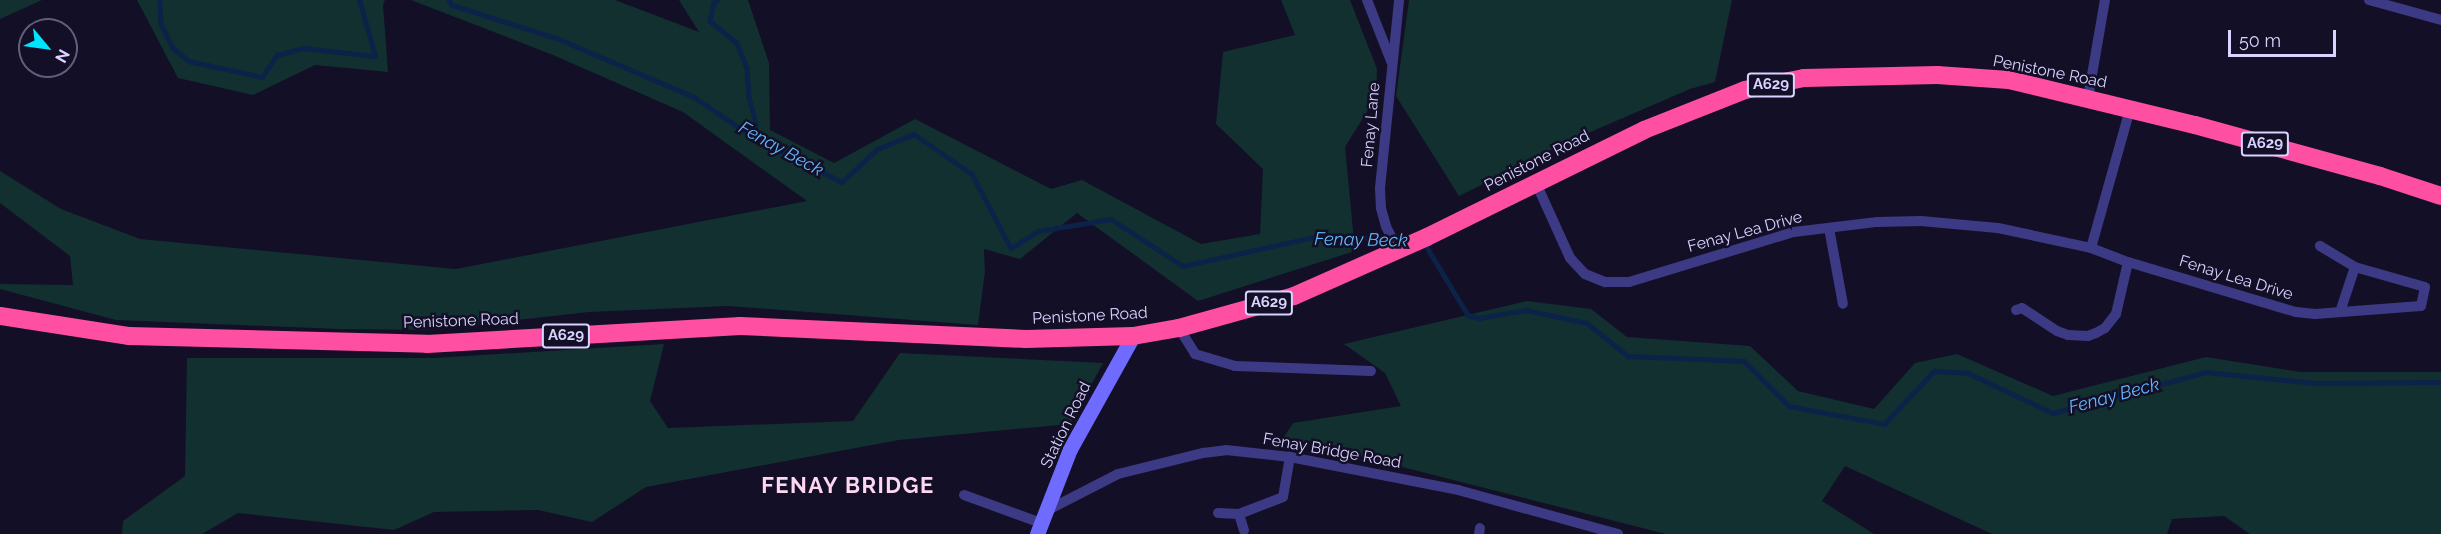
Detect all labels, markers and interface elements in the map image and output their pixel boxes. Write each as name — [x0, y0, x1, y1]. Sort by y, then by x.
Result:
north arrow — [18, 18, 78, 78]
scale bar — [2231, 18, 2339, 56]
text: 50 m — [2239, 30, 2281, 51]
text: N — [51, 46, 74, 66]
street label: Penistone Road — [1991, 52, 2109, 92]
road number: A629 — [1746, 73, 1796, 97]
street label: Fenay Lane — [1358, 82, 1384, 168]
water label: Fenay Beck — [735, 117, 827, 181]
street label: Penistone Road — [1481, 126, 1593, 196]
road number: A629 — [2240, 132, 2290, 156]
street label: Fenay Lea Drive — [1685, 207, 1805, 257]
water label: Fenay Beck — [1314, 228, 1408, 252]
street label: Fenay Lea Drive — [2177, 252, 2295, 304]
road number: A629 — [1244, 291, 1294, 315]
street label: Penistone Road — [1032, 303, 1148, 329]
street label: Penistone Road — [403, 309, 519, 333]
road number: A629 — [540, 324, 592, 348]
water label: Fenay Beck — [2066, 373, 2162, 419]
street label: Station Road — [1037, 379, 1095, 471]
street label: Fenay Bridge Road — [1261, 429, 1403, 473]
district label: FENAY BRIDGE — [761, 473, 935, 499]

